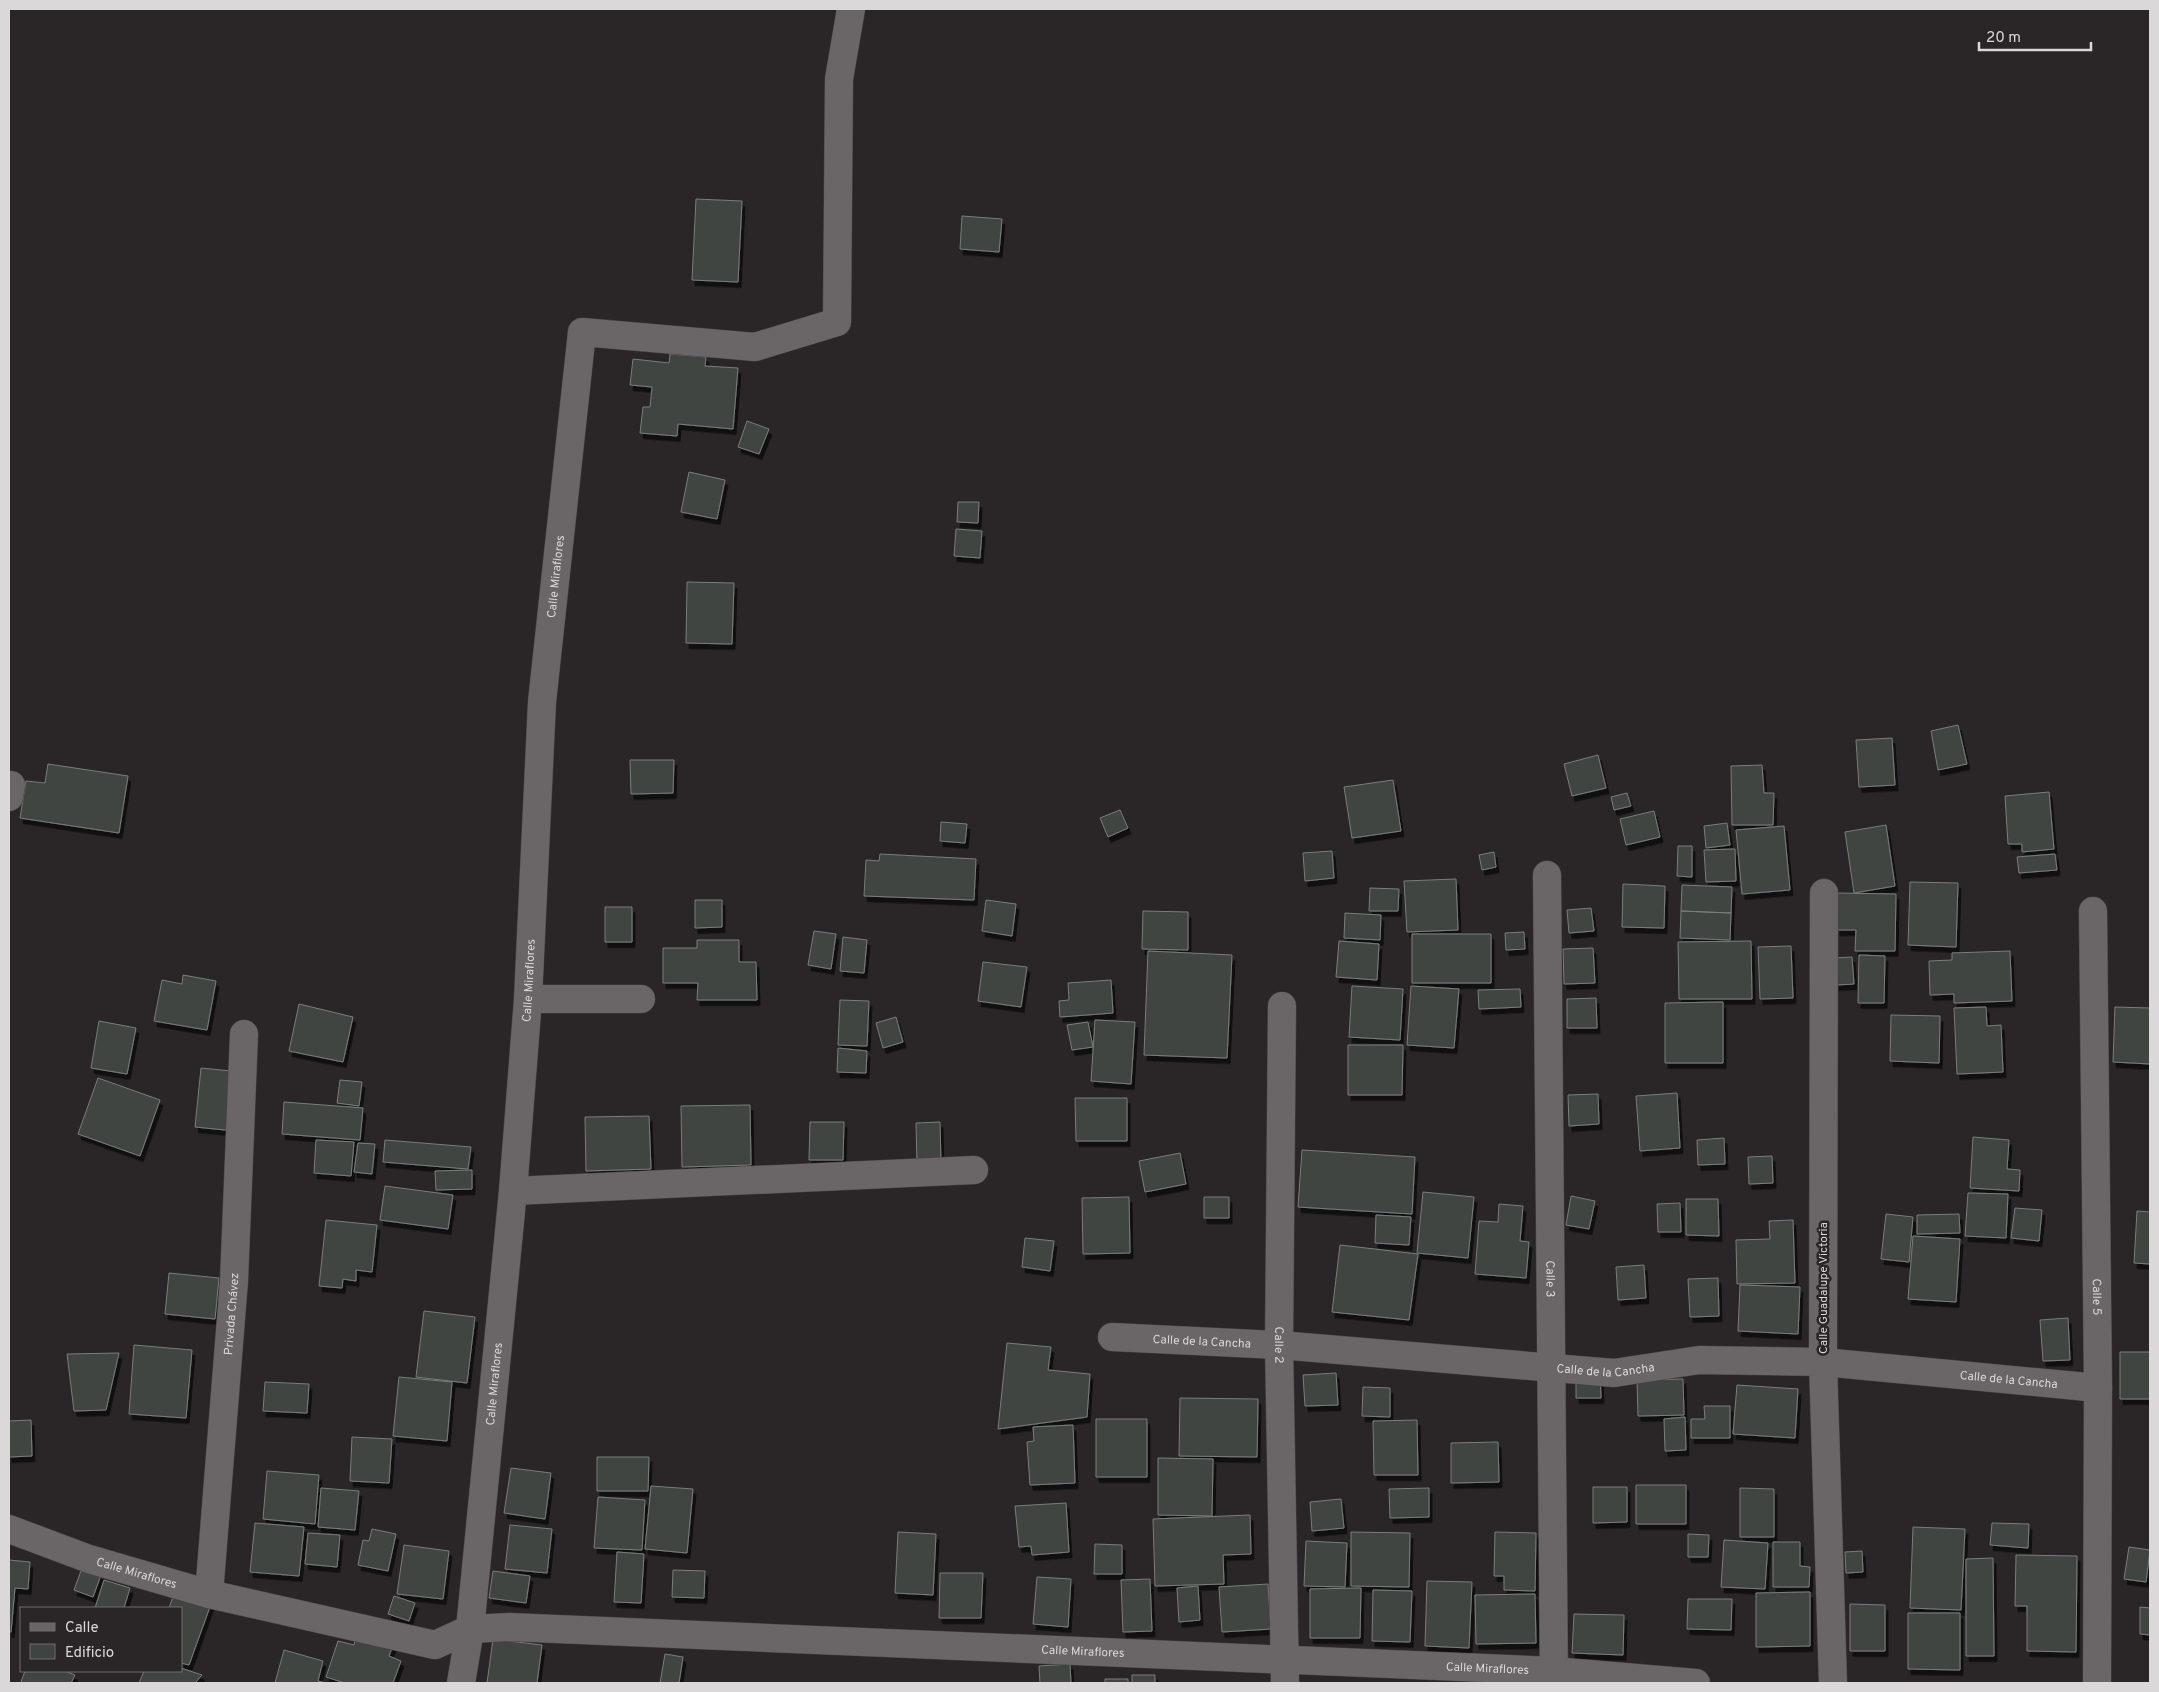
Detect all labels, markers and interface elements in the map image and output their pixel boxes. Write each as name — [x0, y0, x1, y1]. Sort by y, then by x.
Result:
scale bar — [1979, 20, 2092, 52]
text: 20 m — [1986, 29, 2021, 48]
street label: Calle Miraflores — [544, 534, 569, 619]
street label: Calle Miraflores — [519, 939, 540, 1023]
street label: Calle Guadalupe Victoria — [1816, 1222, 1832, 1354]
street label: Calle 3 — [1541, 1260, 1558, 1298]
street label: Privada Chávez — [221, 1272, 243, 1356]
street label: Calle 5 — [2088, 1278, 2104, 1316]
street label: Calle 2 — [1270, 1326, 1286, 1364]
street label: Calle de la Cancha — [1152, 1332, 1251, 1353]
street label: Calle Miraflores — [483, 1342, 507, 1426]
street label: Calle de la Cancha — [1556, 1360, 1656, 1382]
street label: Calle de la Cancha — [1959, 1368, 2058, 1393]
street label: Calle Miraflores — [94, 1554, 179, 1593]
legend — [20, 1607, 182, 1672]
text: Calle — [65, 1619, 99, 1638]
street label: Calle Miraflores — [1041, 1642, 1125, 1662]
text: Edificio — [65, 1644, 114, 1663]
street label: Calle Miraflores — [1445, 1659, 1529, 1679]

